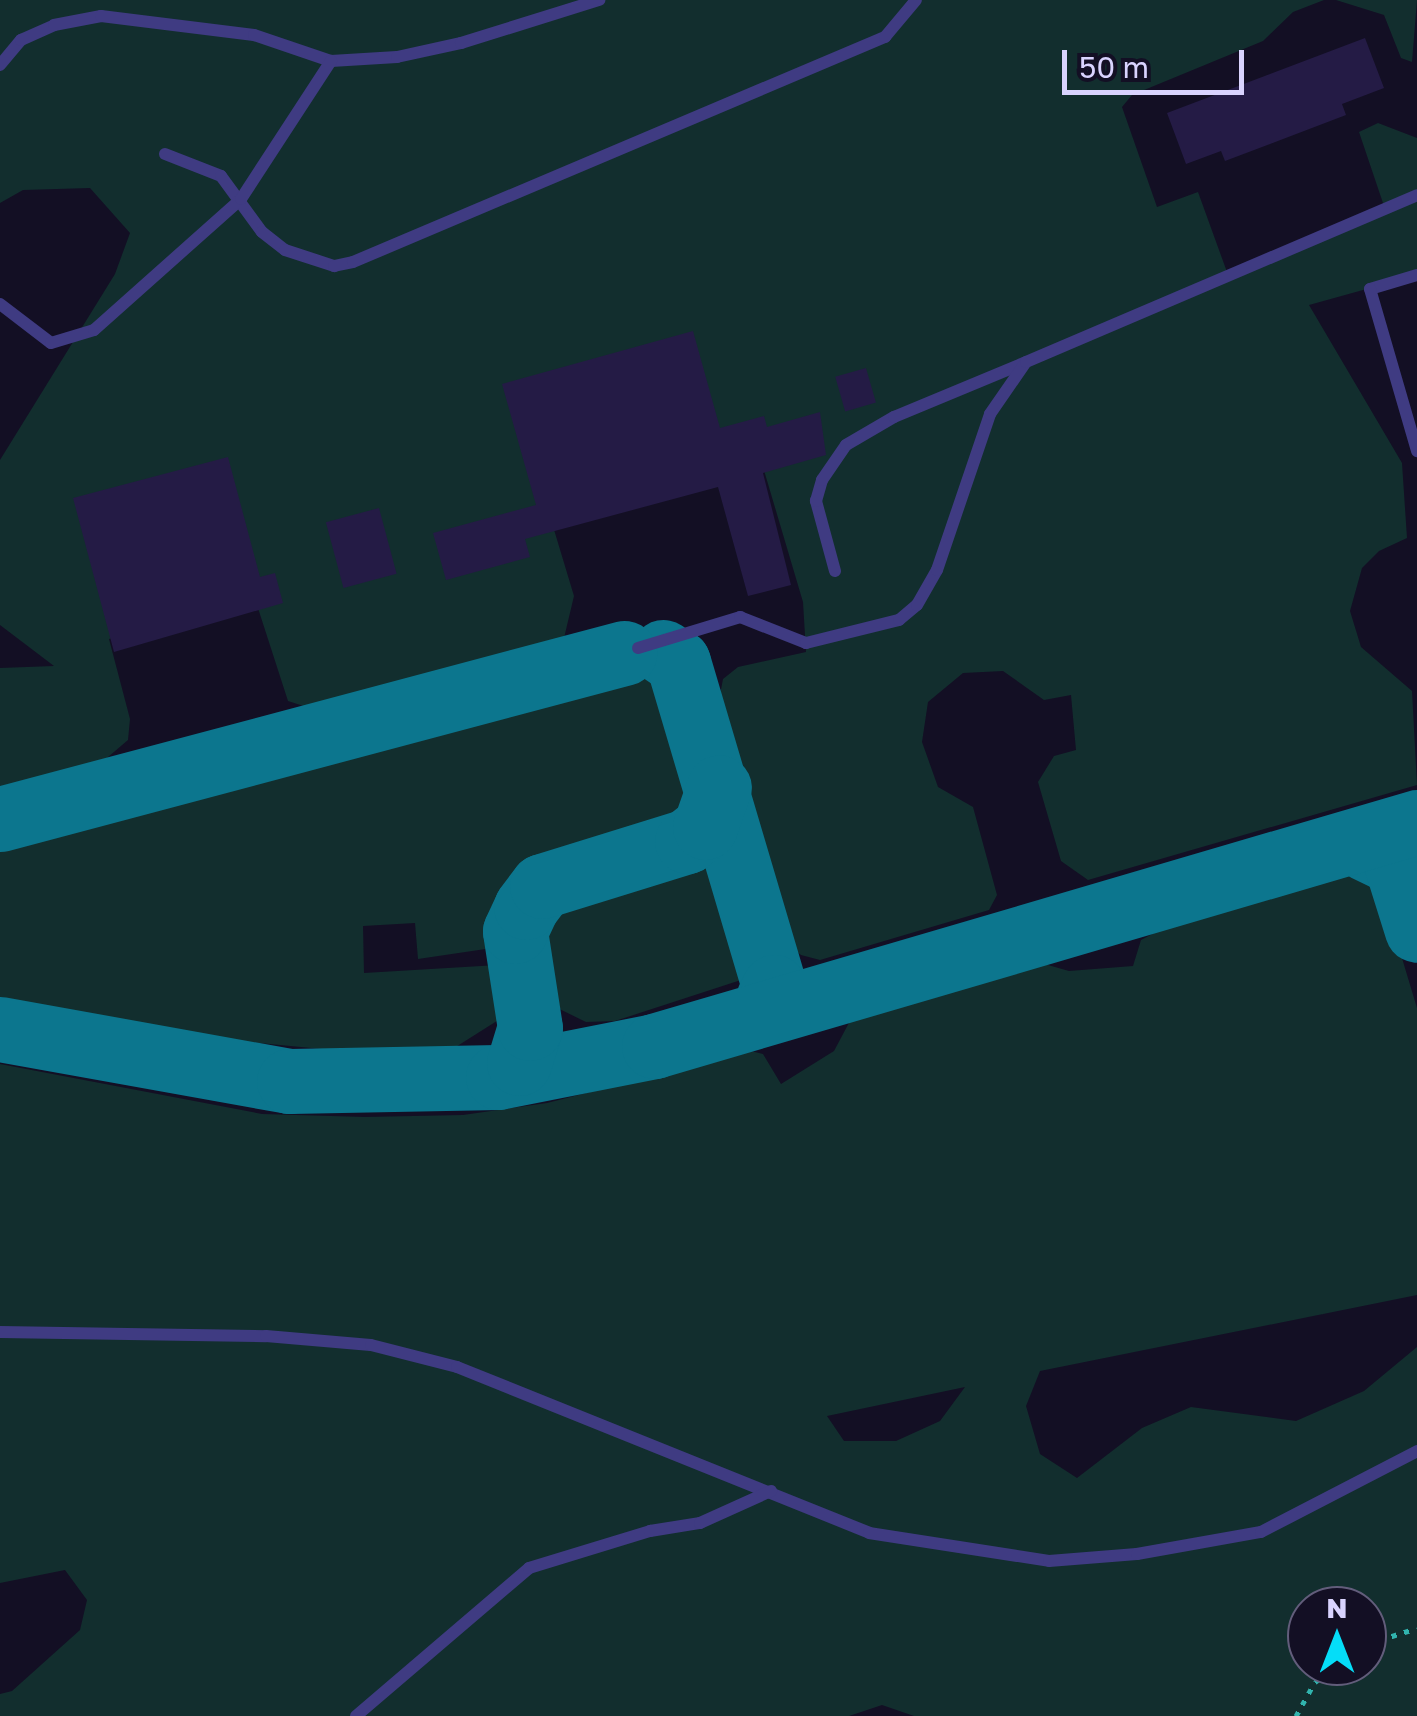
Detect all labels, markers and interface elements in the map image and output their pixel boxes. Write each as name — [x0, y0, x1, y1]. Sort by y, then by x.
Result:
scale bar — [1067, 30, 1250, 92]
text: 50 m — [1079, 49, 1149, 85]
north arrow — [1287, 1586, 1387, 1686]
text: N — [1326, 1591, 1348, 1624]

